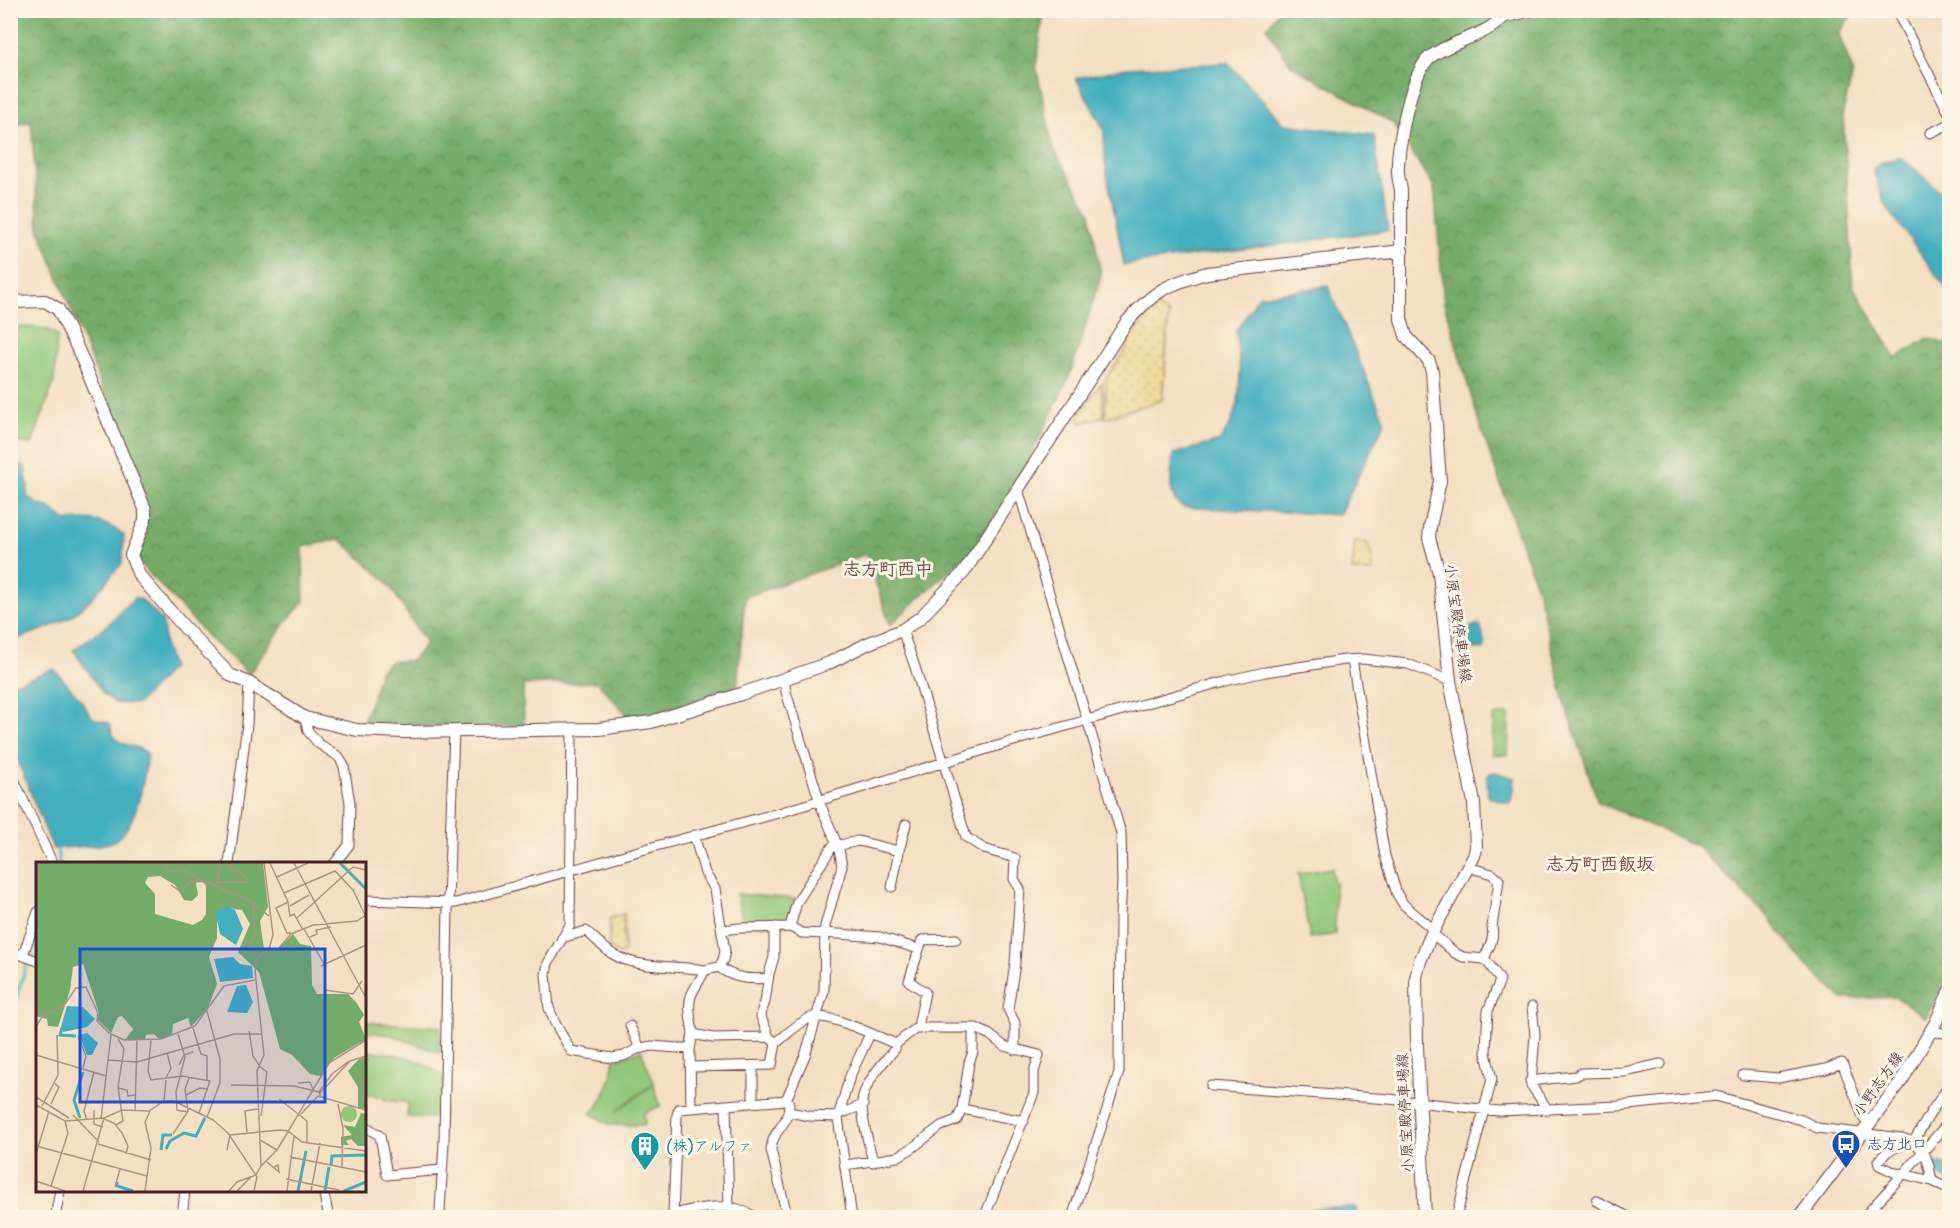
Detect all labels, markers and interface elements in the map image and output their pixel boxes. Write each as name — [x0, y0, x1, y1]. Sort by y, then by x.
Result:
district label: 志方町西中 — [843, 557, 933, 581]
street label: 小原宝殿停車場線 — [1440, 562, 1476, 684]
district label: 志方町西飯坂 — [1546, 852, 1654, 876]
inset map — [36, 862, 366, 1192]
street label: 小野志方線 — [1848, 1048, 1908, 1120]
street label: 小原宝殿停車場線 — [1392, 1053, 1418, 1173]
bus stop icon: 志方北口 — [1830, 1128, 1862, 1170]
building icon: (株)アルファ — [629, 1130, 661, 1172]
place label: 志方北口 — [1867, 1134, 1927, 1154]
place label: (株)アルファ — [666, 1136, 753, 1156]

